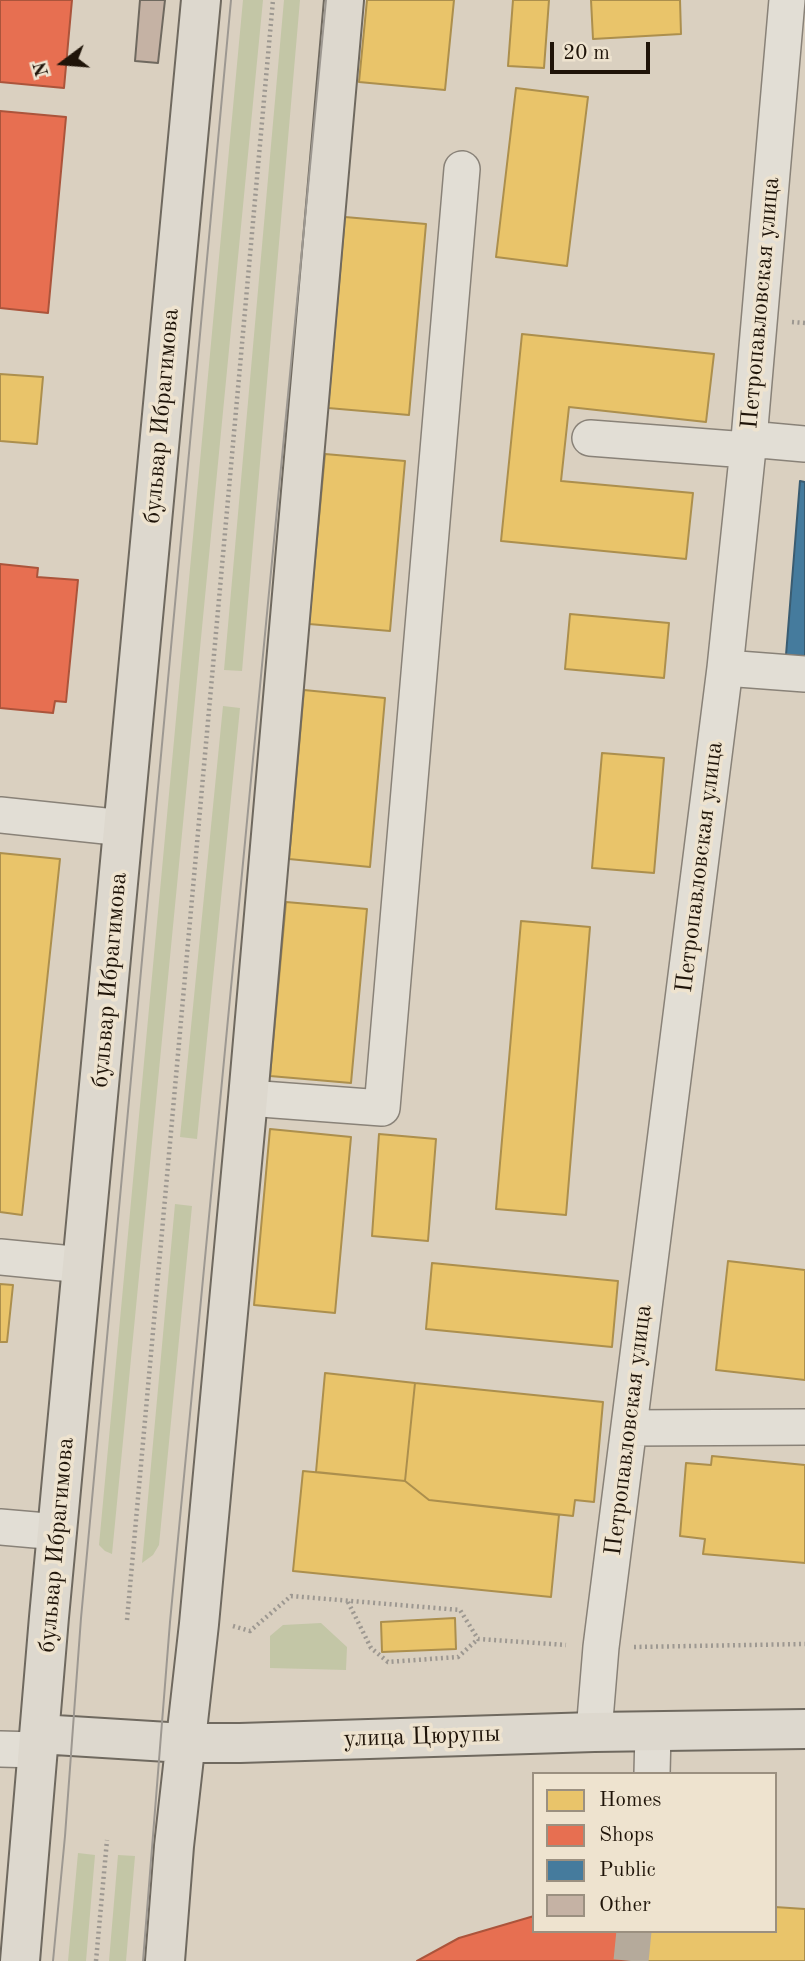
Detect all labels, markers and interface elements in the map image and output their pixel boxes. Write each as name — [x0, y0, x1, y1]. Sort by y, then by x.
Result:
north arrow — [28, 28, 98, 98]
scale bar — [553, 28, 653, 72]
text: 20 m — [563, 43, 610, 64]
text: N — [31, 59, 53, 79]
street label: Петропавловская улица — [736, 176, 786, 430]
street label: бульвар Ибрагимова — [138, 307, 186, 525]
street label: Петропавловская улица — [670, 740, 730, 994]
street label: бульвар Ибрагимова — [86, 871, 134, 1089]
street label: Петропавловская улица — [599, 1303, 659, 1557]
street label: бульвар Ибрагимова — [33, 1436, 81, 1654]
street label: улица Цюрупы — [343, 1720, 501, 1754]
legend — [532, 1772, 777, 1933]
text: Homes — [599, 1790, 661, 1811]
text: Shops — [599, 1825, 654, 1846]
text: Public — [599, 1860, 656, 1881]
text: Other — [599, 1895, 651, 1916]

